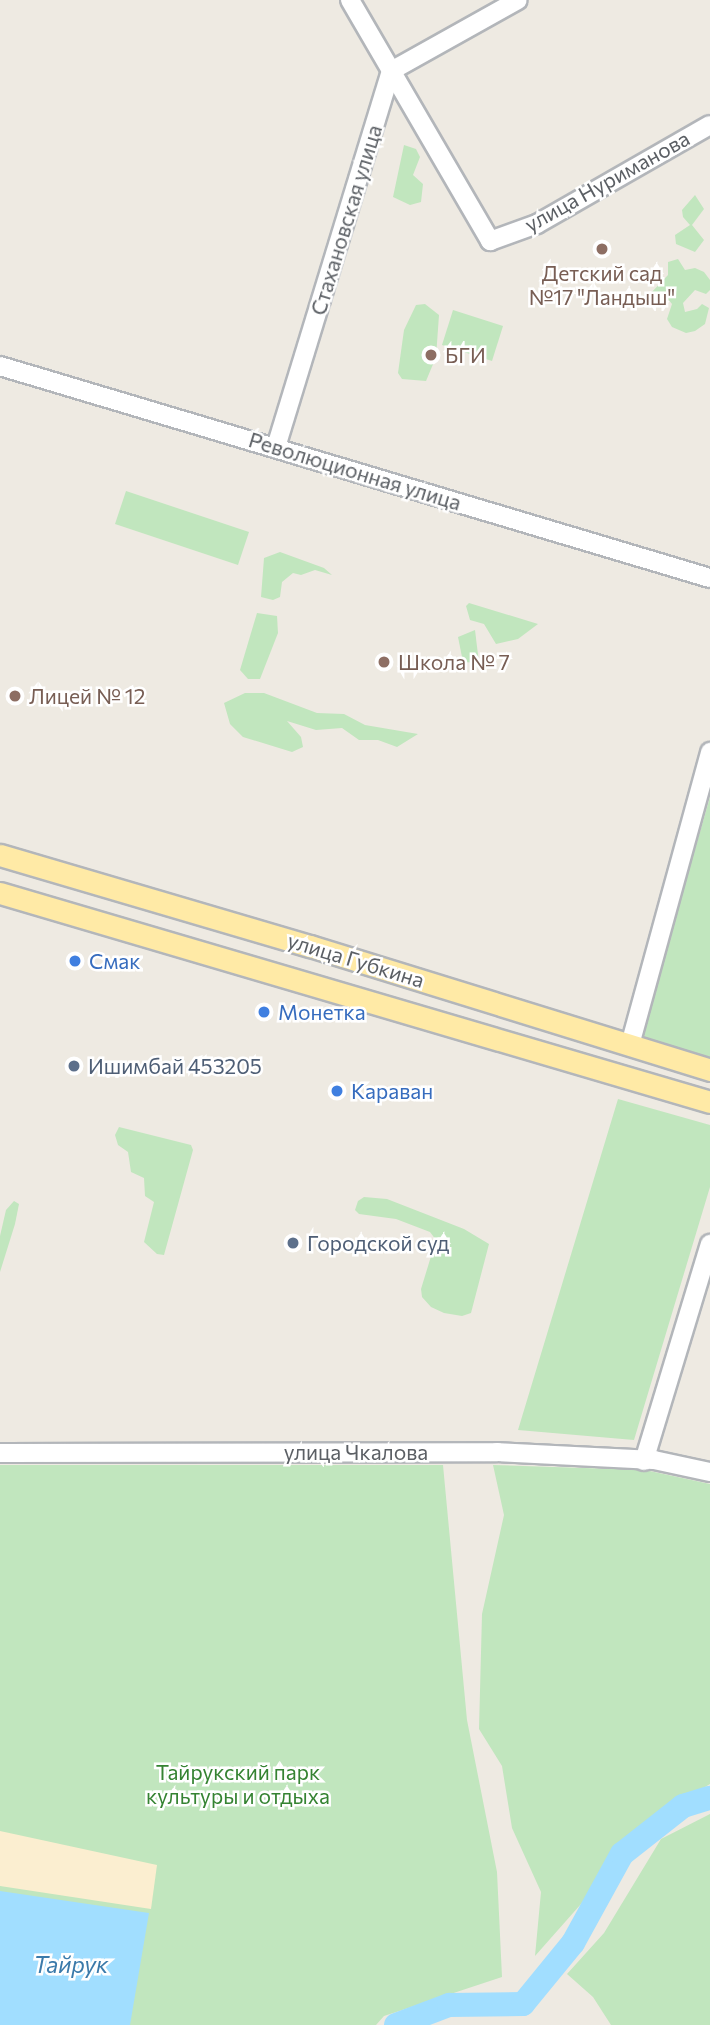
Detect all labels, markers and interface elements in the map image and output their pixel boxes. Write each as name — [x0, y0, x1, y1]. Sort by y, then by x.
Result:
street label: Стахановская улица — [305, 122, 387, 318]
street label: улица Нуриманова — [520, 125, 694, 237]
marker: Детский сад №17 "Ландыш" — [594, 241, 610, 257]
place label: Детский сад №17 "Ландыш" — [529, 260, 675, 310]
place label: БГИ — [445, 342, 486, 368]
marker: БГИ — [423, 347, 439, 363]
street label: Революционная улица — [246, 427, 464, 515]
place label: Школа № 7 — [398, 649, 510, 675]
marker: Школа № 7 — [376, 654, 392, 670]
place label: Лицей № 12 — [29, 683, 145, 709]
marker: Лицей № 12 — [7, 688, 23, 704]
street label: улица Губкина — [285, 927, 427, 993]
place label: Смак — [89, 948, 140, 974]
marker: Смак — [67, 953, 83, 969]
place label: Монетка — [278, 999, 366, 1025]
marker: Монетка — [256, 1004, 272, 1020]
place label: Ишимбай 453205 — [88, 1053, 262, 1079]
marker: Ишимбай 453205 — [66, 1058, 82, 1074]
place label: Караван — [351, 1078, 433, 1104]
marker: Караван — [329, 1083, 345, 1099]
place label: Городской суд — [307, 1230, 449, 1256]
marker: Городской суд — [285, 1235, 301, 1251]
street label: улица Чкалова — [284, 1439, 428, 1465]
park label: Тайрукский парк культуры и отдыха — [146, 1759, 330, 1809]
water label: Тайрук — [34, 1950, 108, 1978]

